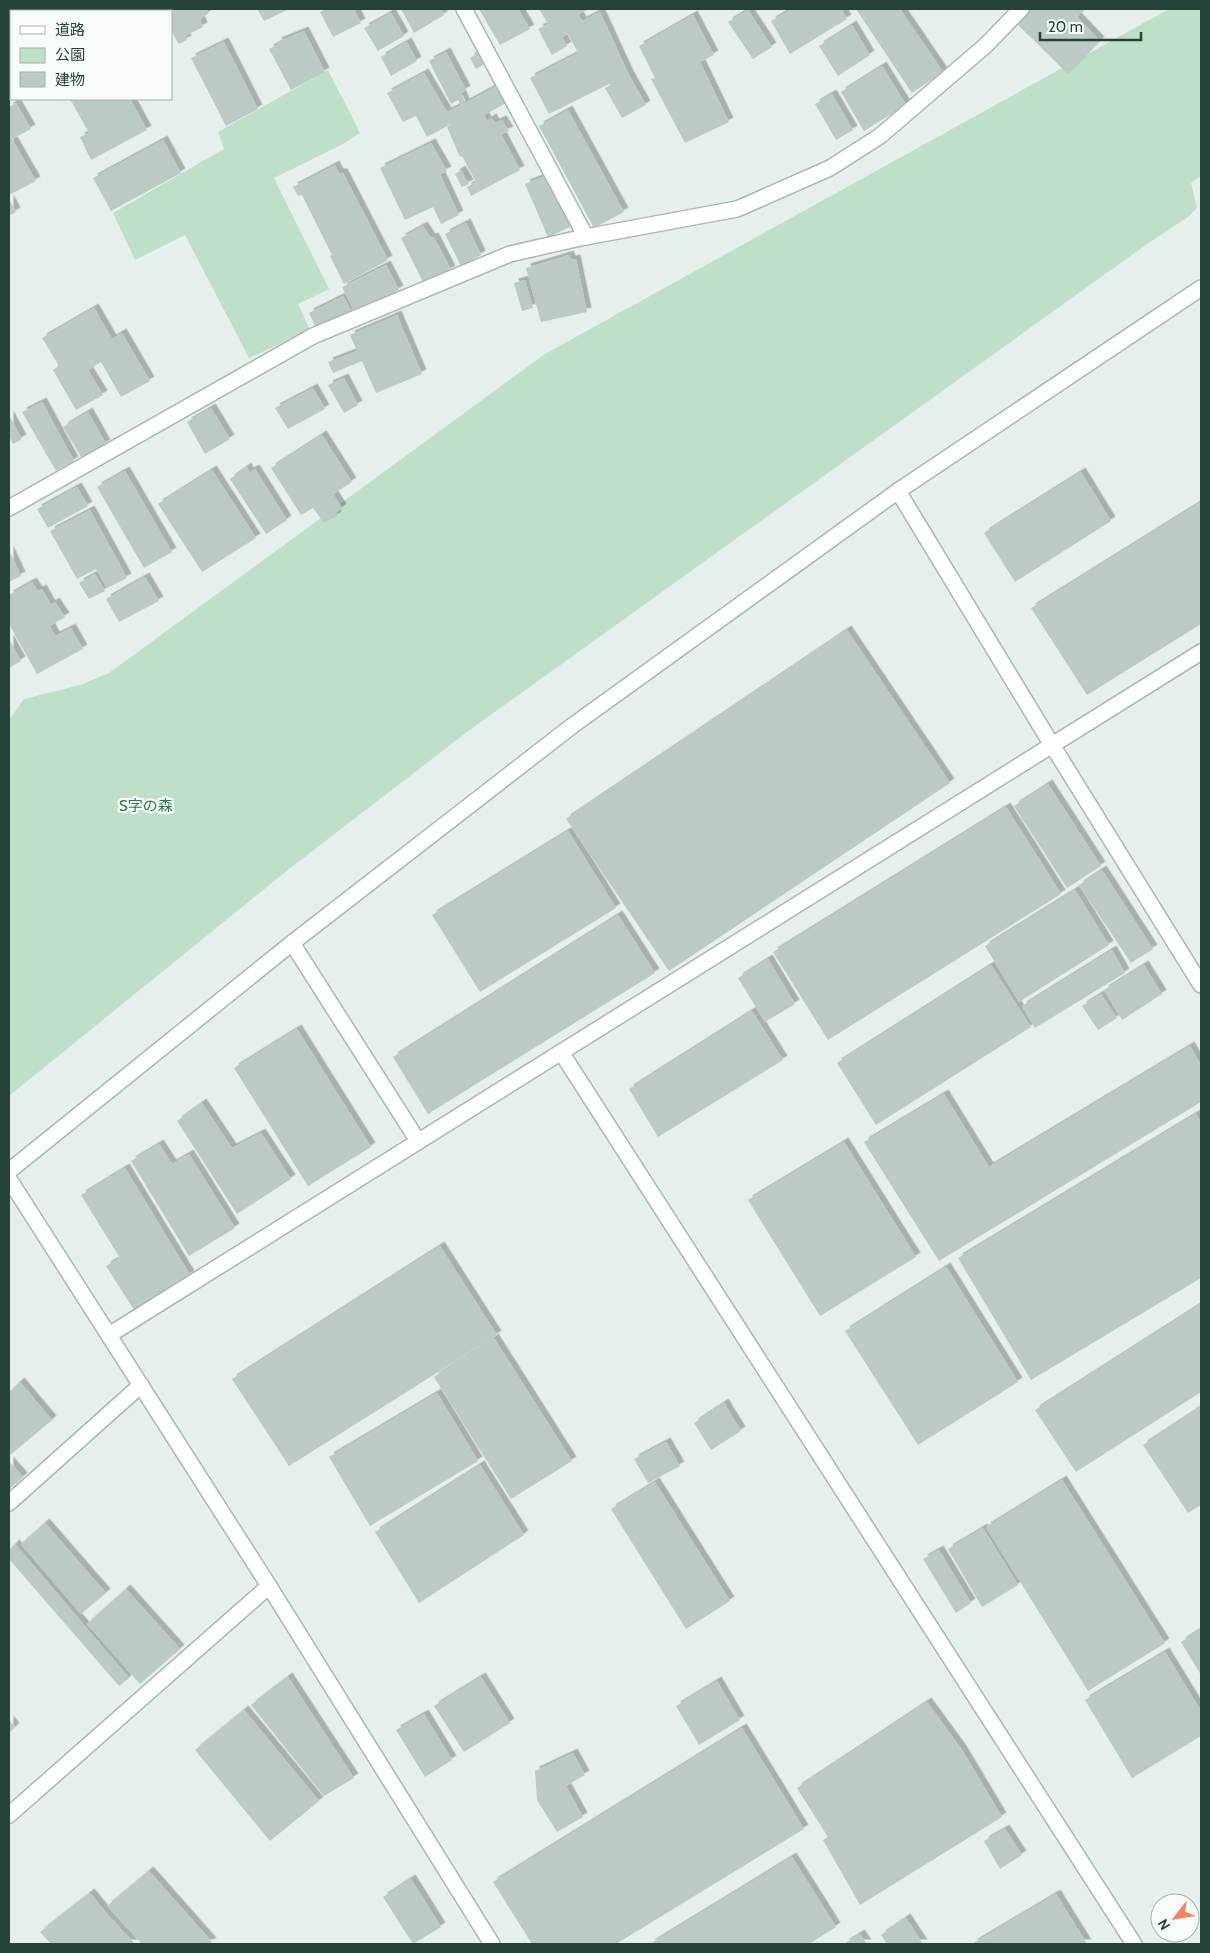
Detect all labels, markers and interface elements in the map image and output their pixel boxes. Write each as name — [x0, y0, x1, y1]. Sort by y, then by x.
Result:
legend — [10, 10, 172, 100]
scale bar — [1040, 10, 1141, 42]
text: 20 m — [1048, 18, 1083, 36]
text: 道路 — [55, 21, 85, 39]
text: 公園 — [55, 46, 85, 64]
text: 建物 — [55, 71, 85, 89]
park label: S字の森 — [119, 797, 173, 815]
north arrow — [1150, 1893, 1200, 1943]
text: N — [1154, 1916, 1174, 1934]

